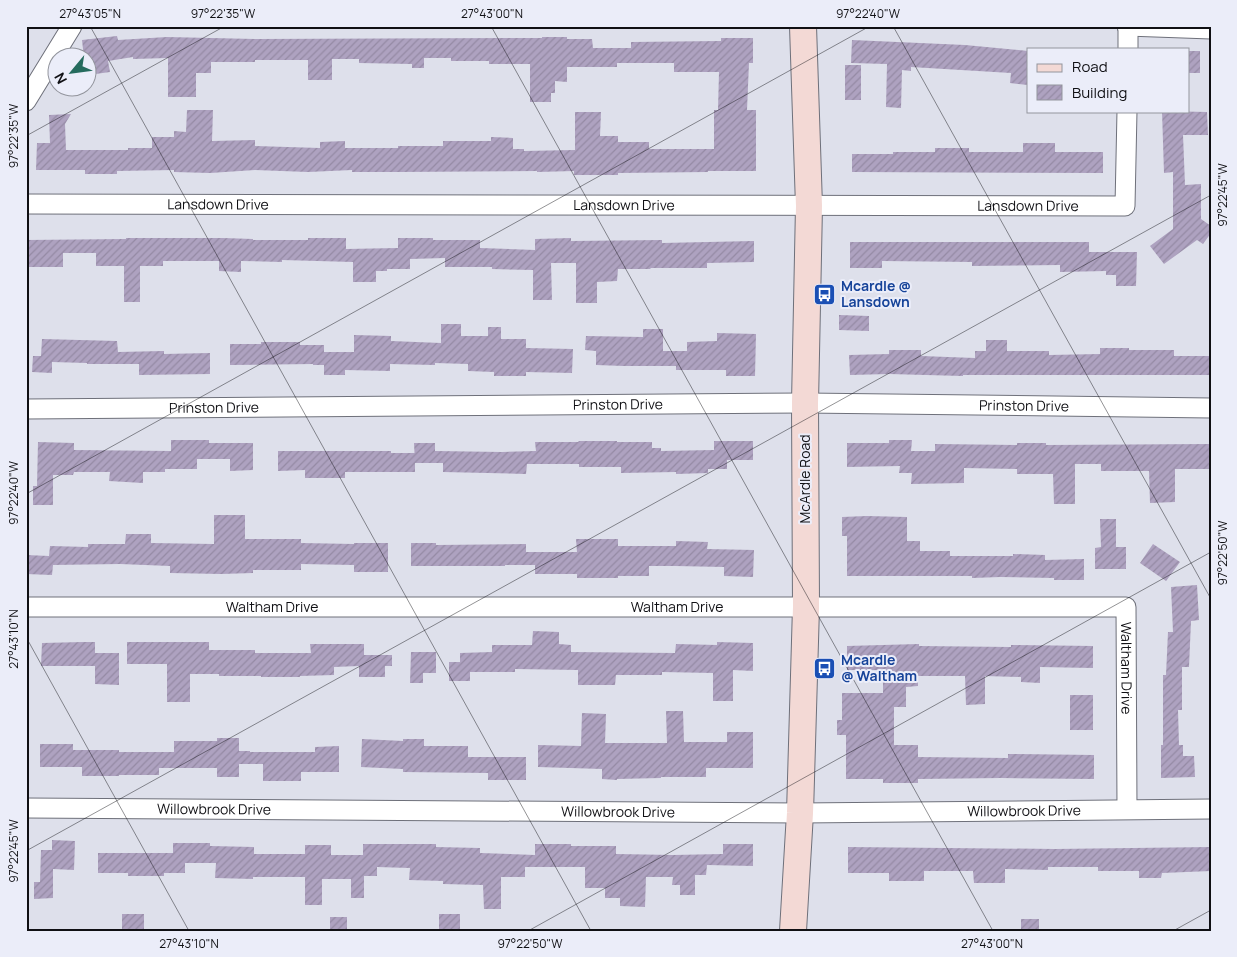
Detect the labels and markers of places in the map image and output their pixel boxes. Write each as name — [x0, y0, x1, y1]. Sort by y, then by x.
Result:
place label: Mcardle @ Lansdown — [841, 276, 911, 311]
bus stop icon: Mcardle @ Lansdown — [813, 282, 837, 306]
place label: Mcardle @ Waltham — [841, 650, 917, 685]
bus stop icon: Mcardle @ Waltham — [813, 656, 837, 680]

